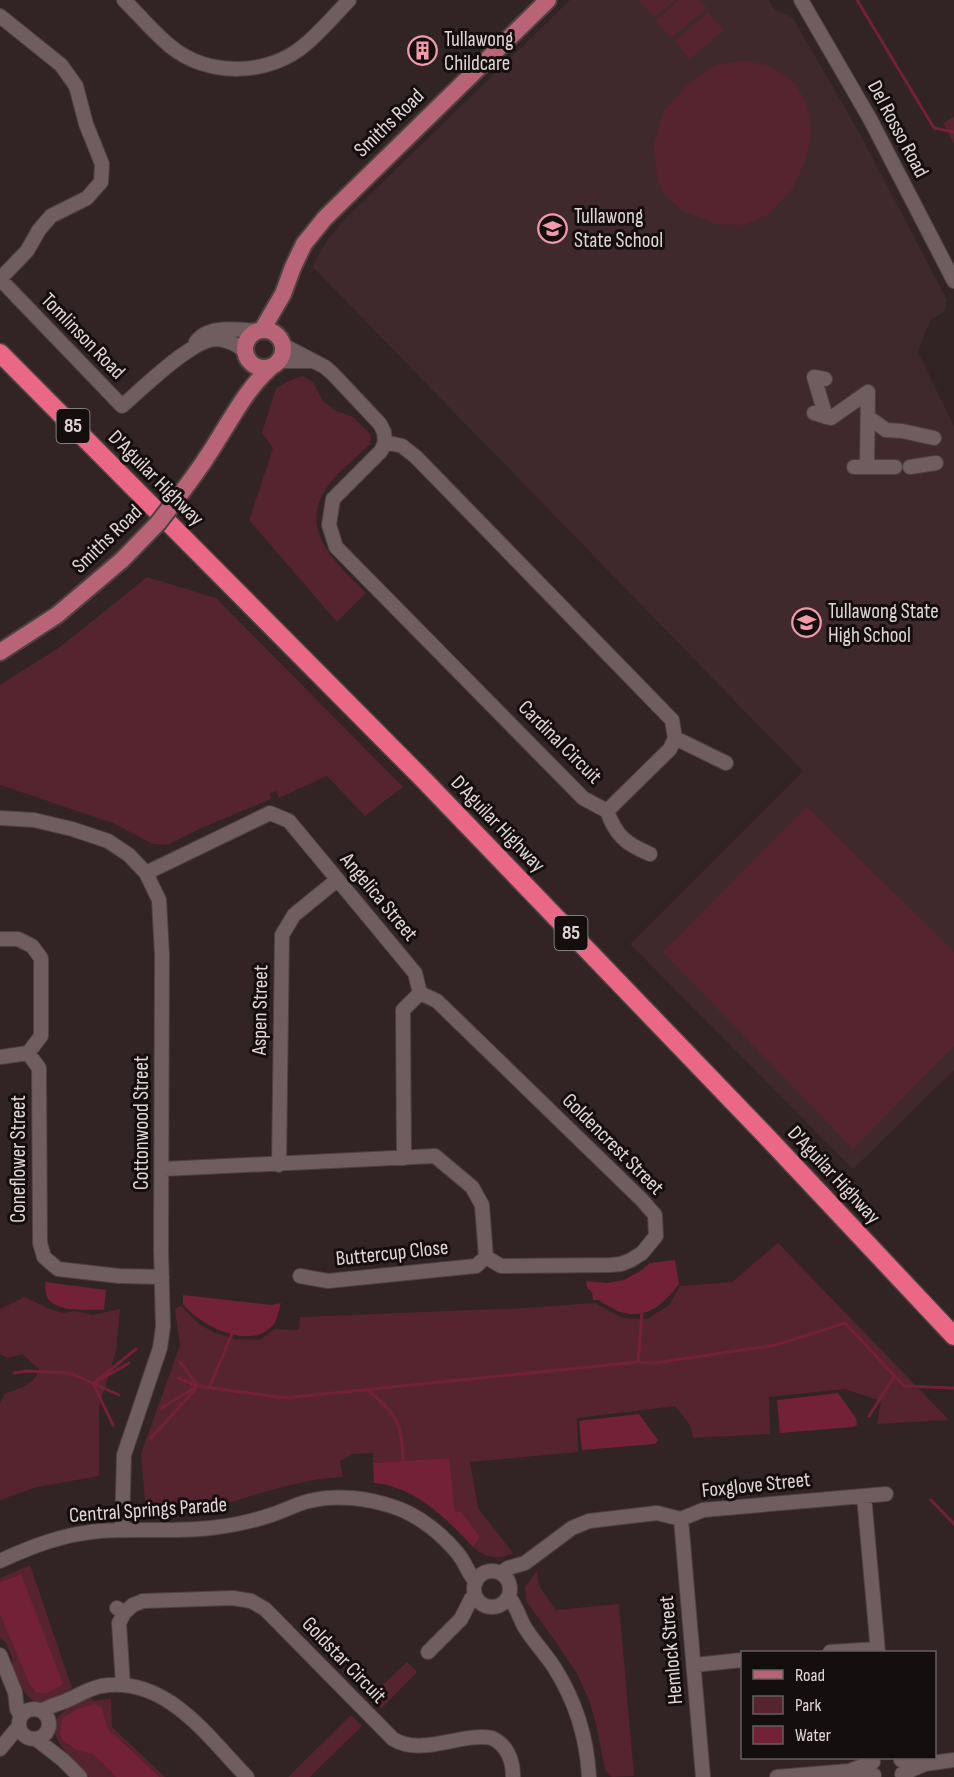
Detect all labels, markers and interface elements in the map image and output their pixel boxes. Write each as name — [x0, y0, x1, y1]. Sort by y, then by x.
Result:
place label: Tullawong Childcare — [444, 27, 513, 76]
building icon: Tullawong Childcare — [407, 35, 439, 67]
street label: Del Rosso Road — [862, 76, 934, 182]
street label: Smiths Road — [349, 84, 429, 162]
place label: Tullawong State School — [574, 204, 663, 253]
school or university icon: Tullawong State School — [537, 212, 569, 244]
street label: Tomlinson Road — [36, 288, 130, 384]
road number: 85 — [56, 409, 90, 443]
street label: D'Aguilar Highway — [103, 425, 209, 531]
street label: Smiths Road — [67, 500, 147, 578]
place label: Tullawong State High School — [828, 599, 939, 648]
school or university icon: Tullawong State High School — [791, 607, 823, 639]
street label: Cardinal Circuit — [513, 695, 607, 789]
street label: D'Aguilar Highway — [446, 770, 550, 878]
street label: Angelica Street — [334, 847, 423, 946]
road number: 85 — [554, 916, 588, 950]
street label: Aspen Street — [247, 965, 273, 1056]
street label: Cottonwood Street — [129, 1056, 154, 1190]
street label: Goldencrest Street — [557, 1088, 669, 1200]
street label: Coneflower Street — [6, 1095, 31, 1223]
street label: D'Aguilar Highway — [782, 1121, 886, 1229]
street label: Buttercup Close — [335, 1235, 449, 1271]
street label: Foxglove Street — [700, 1467, 812, 1503]
street label: Central Springs Parade — [68, 1492, 228, 1528]
street label: Hemlock Street — [654, 1594, 688, 1706]
street label: Goldstar Circuit — [297, 1612, 391, 1708]
legend — [741, 1651, 936, 1759]
text: Road — [795, 1665, 825, 1686]
text: Park — [795, 1695, 821, 1716]
text: Water — [795, 1725, 831, 1746]

